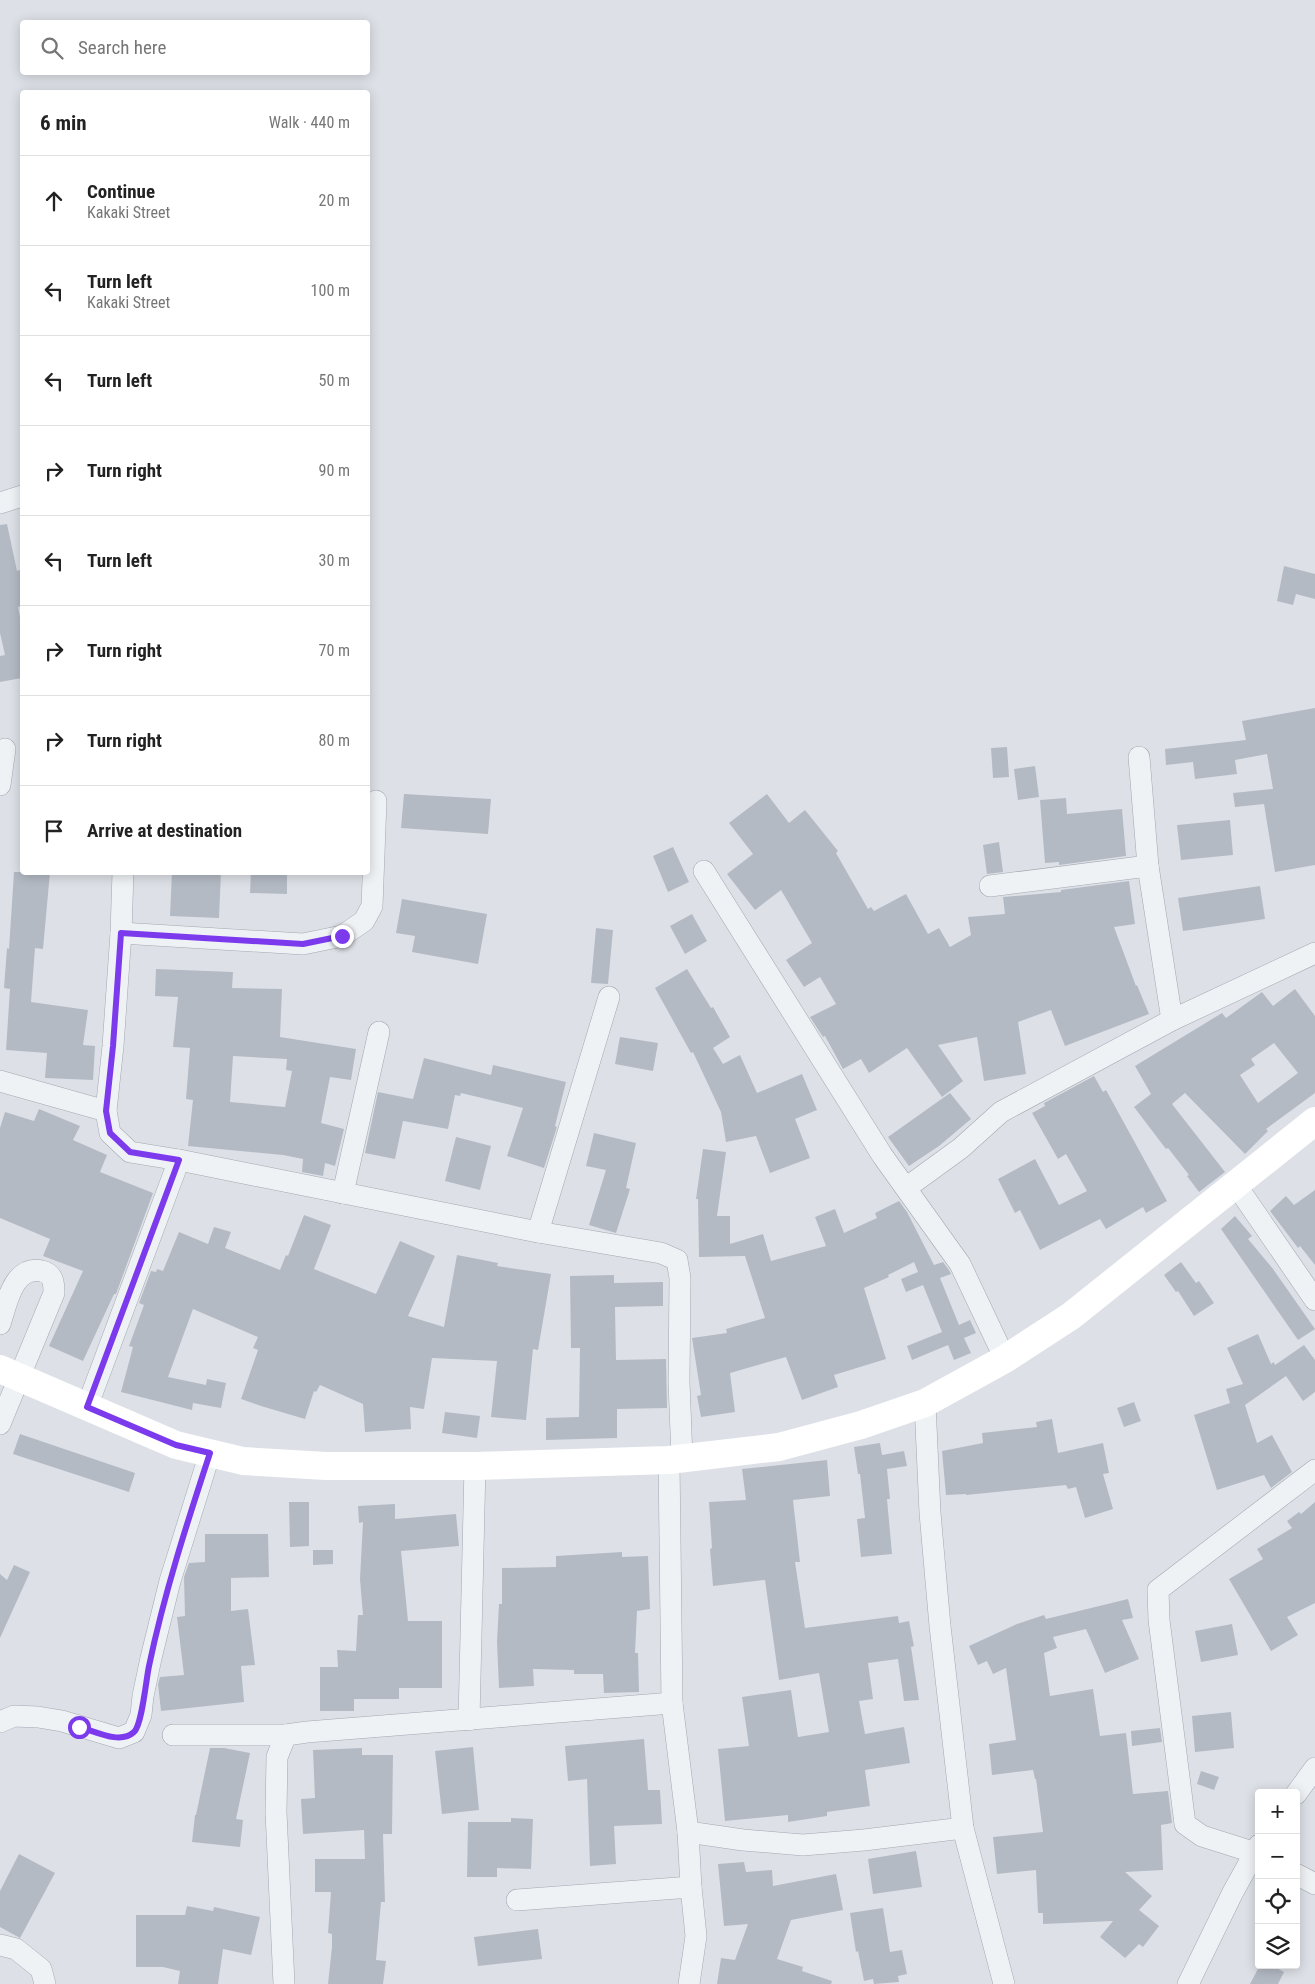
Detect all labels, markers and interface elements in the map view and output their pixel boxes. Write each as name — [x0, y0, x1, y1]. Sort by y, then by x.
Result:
search box — [20, 20, 370, 75]
icon: search — [38, 34, 66, 62]
text: Search here — [78, 36, 166, 59]
text: 6 min — [40, 111, 87, 135]
text: Walk · 440 m — [269, 113, 350, 132]
text: Continue — [87, 180, 155, 203]
icon: ahead — [40, 187, 68, 215]
text: 20 m — [318, 191, 350, 210]
text: Kakaki Street — [87, 203, 170, 222]
text: Turn left — [87, 270, 152, 293]
icon: left — [40, 277, 68, 305]
text: 100 m — [311, 281, 350, 300]
text: Kakaki Street — [87, 293, 170, 312]
icon: left — [40, 367, 68, 395]
text: Turn left — [87, 369, 152, 392]
text: 50 m — [318, 371, 350, 390]
icon: right — [40, 457, 68, 485]
text: Turn right — [87, 459, 162, 482]
text: 90 m — [318, 461, 350, 480]
icon: left — [40, 547, 68, 575]
text: Turn left — [87, 549, 152, 572]
text: 30 m — [318, 551, 350, 570]
icon: right — [40, 637, 68, 665]
text: Turn right — [87, 639, 162, 662]
text: 70 m — [318, 641, 350, 660]
icon: right — [40, 727, 68, 755]
text: Turn right — [87, 729, 162, 752]
text: 80 m — [318, 731, 350, 750]
icon: arrive — [40, 817, 68, 845]
text: Arrive at destination — [87, 819, 242, 842]
route end — [331, 925, 354, 948]
route start — [68, 1716, 91, 1739]
map controls — [1255, 1789, 1300, 1969]
button: + — [1255, 1789, 1300, 1834]
button: − — [1255, 1834, 1300, 1879]
button: locate — [1255, 1879, 1300, 1924]
button: layers — [1255, 1924, 1300, 1969]

